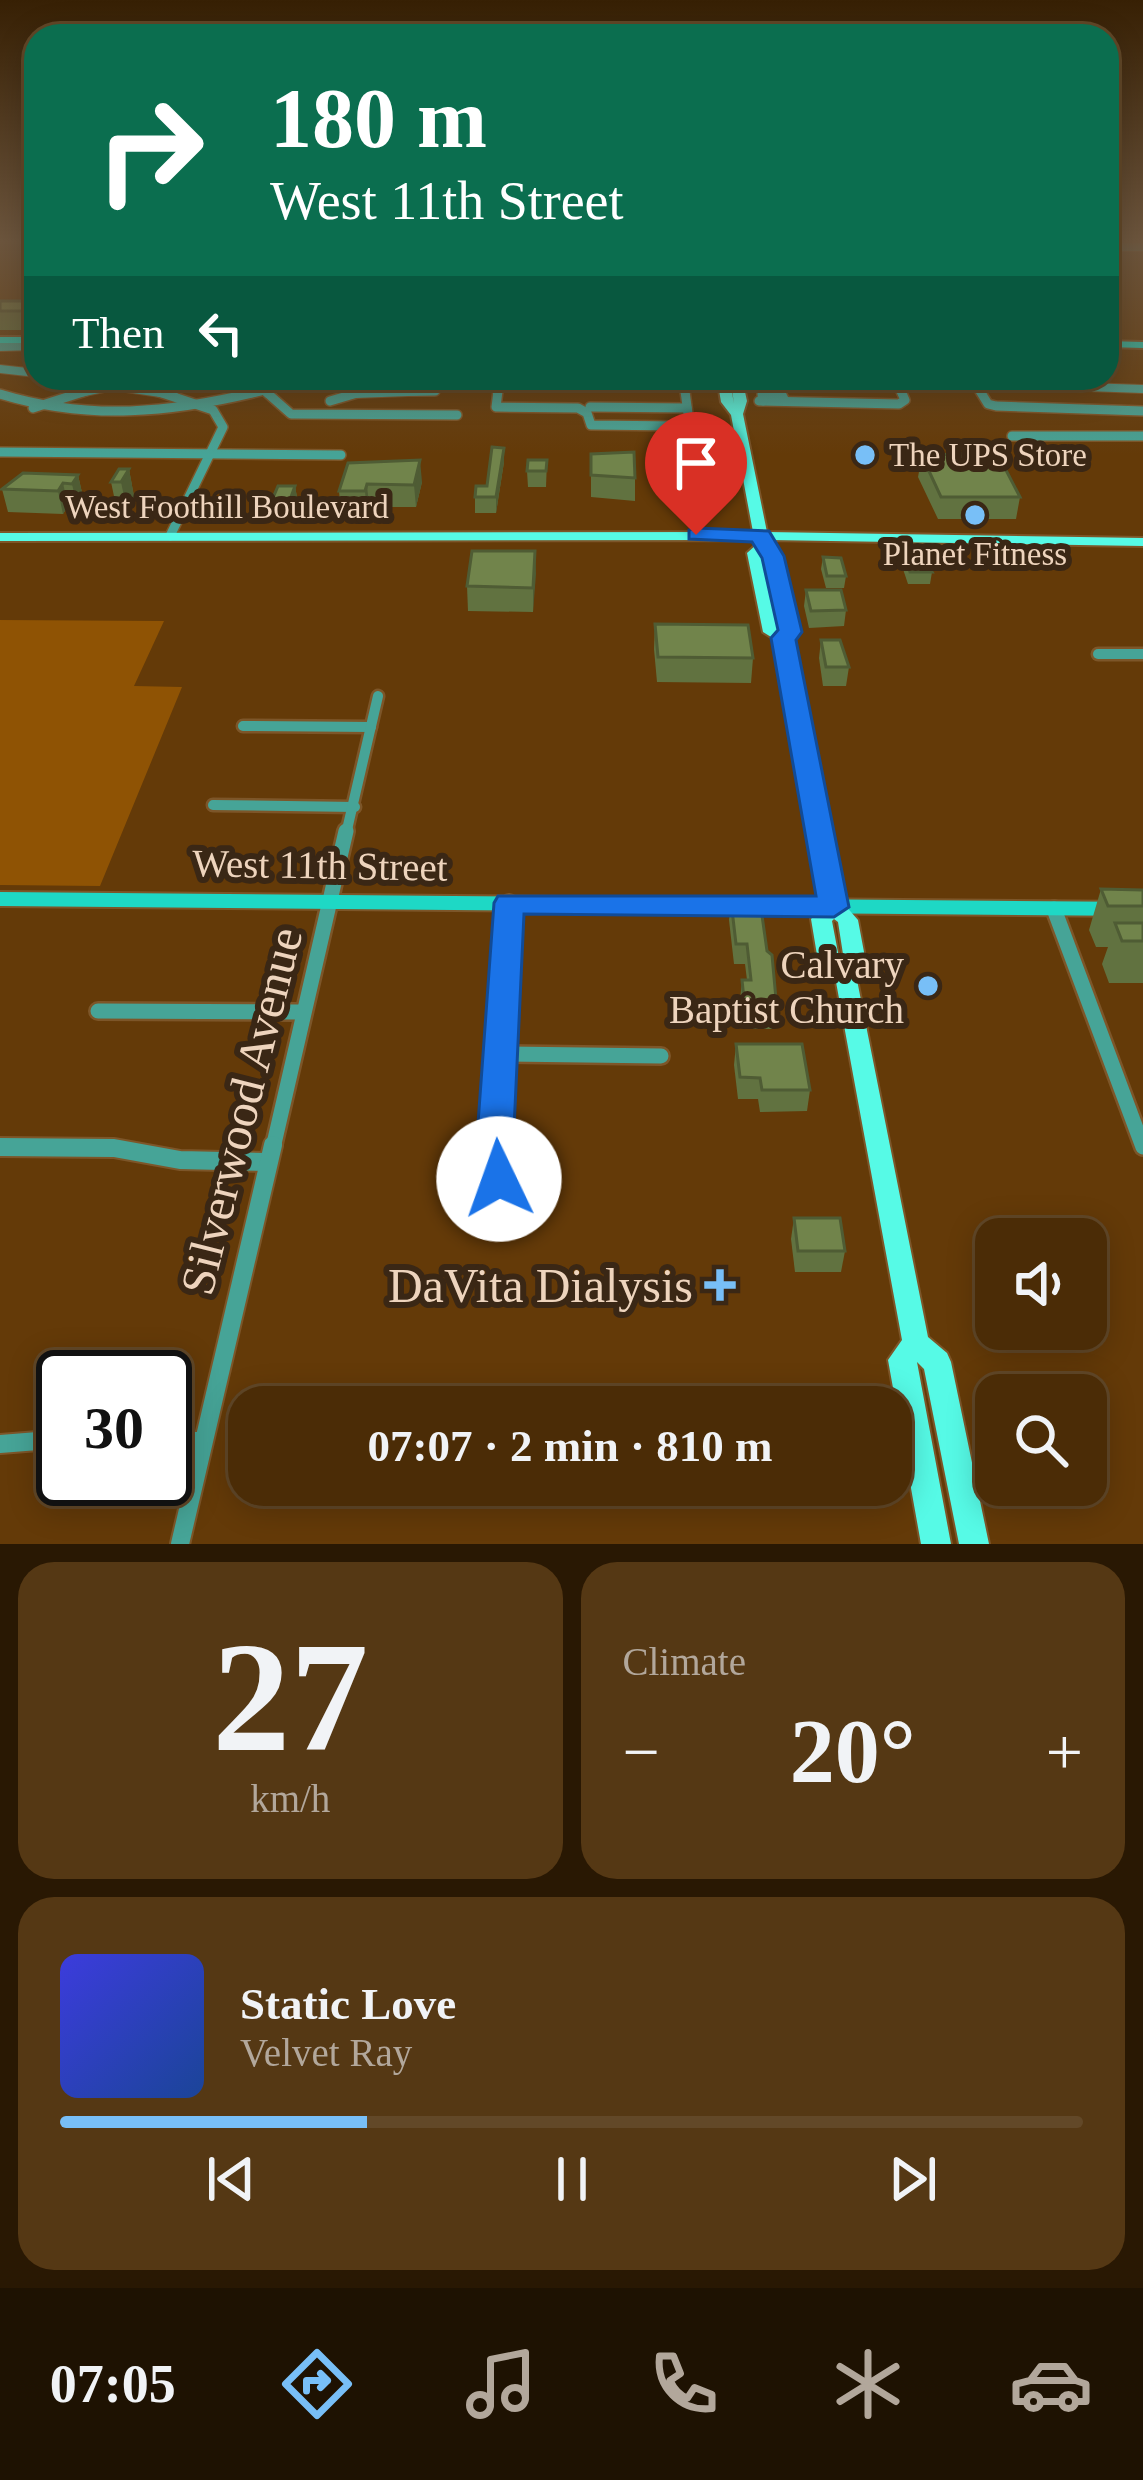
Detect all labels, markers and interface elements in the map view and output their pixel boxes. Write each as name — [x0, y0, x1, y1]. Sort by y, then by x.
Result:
icon: right — [72, 72, 228, 228]
text: 180 m — [270, 72, 487, 165]
text: West 11th Street — [270, 171, 624, 231]
icon: left — [188, 300, 254, 366]
text: Then — [72, 308, 164, 358]
pin — [645, 412, 747, 535]
icon: arrive — [663, 430, 729, 496]
place label: The UPS Store — [889, 437, 1087, 473]
marker: The UPS Store — [852, 442, 878, 468]
street label: West Foothill Boulevard — [65, 489, 389, 525]
marker: Planet Fitness — [962, 502, 988, 528]
place label: Planet Fitness — [883, 536, 1067, 572]
street label: West 11th Street — [192, 841, 448, 889]
street label: Silverwood Avenue — [170, 922, 312, 1300]
place label: Calvary Baptist Church — [669, 943, 904, 1032]
marker: Calvary Baptist Church — [915, 973, 941, 999]
position arrow — [436, 1116, 562, 1242]
map controls — [975, 1218, 1107, 1506]
button: sound — [975, 1218, 1107, 1350]
place label: DaVita Dialysis — [388, 1259, 693, 1312]
marker: DaVita Dialysis — [704, 1269, 736, 1301]
speed limit sign: 30 — [36, 1350, 192, 1506]
button: search — [975, 1374, 1107, 1506]
text: 07:07 · 2 min · 810 m — [368, 1421, 773, 1471]
text: 27 — [212, 1611, 368, 1784]
text: Climate — [623, 1640, 746, 1683]
text: 20° — [790, 1702, 916, 1801]
text: − — [623, 1715, 660, 1788]
text: + — [1046, 1715, 1083, 1788]
text: km/h — [250, 1777, 330, 1820]
text: Static Love — [240, 1979, 456, 2029]
text: Velvet Ray — [240, 2031, 412, 2074]
icon: previous — [198, 2146, 264, 2212]
icon: pause — [539, 2146, 605, 2212]
icon: next — [880, 2146, 946, 2212]
icon: directions — [275, 2342, 359, 2426]
icon: music — [459, 2342, 543, 2426]
icon: phone — [642, 2342, 726, 2426]
icon: climate — [826, 2342, 910, 2426]
icon: car — [1009, 2342, 1093, 2426]
text: 07:05 — [50, 2354, 176, 2414]

